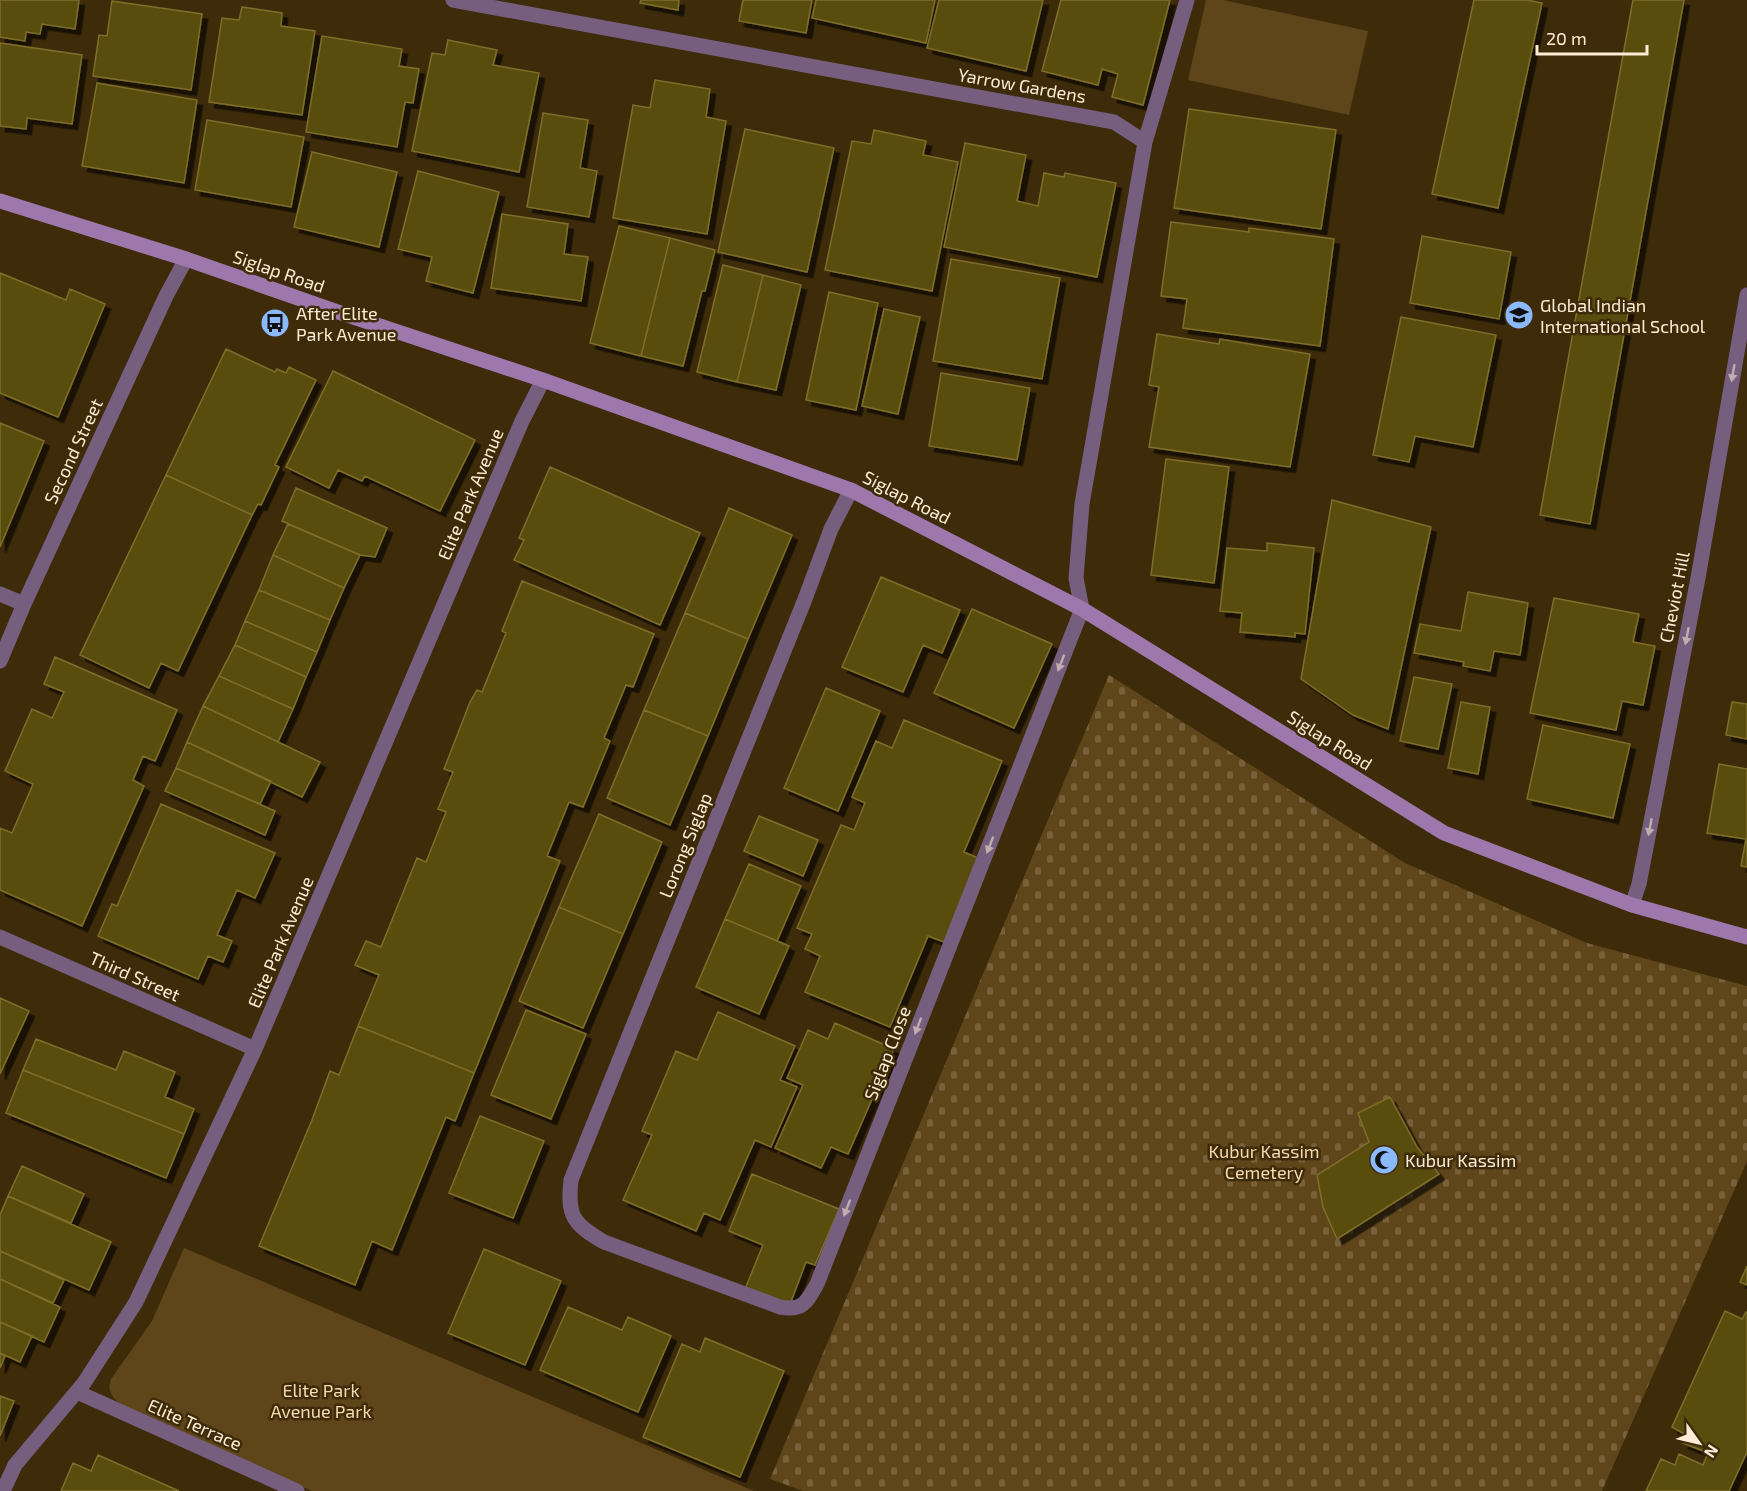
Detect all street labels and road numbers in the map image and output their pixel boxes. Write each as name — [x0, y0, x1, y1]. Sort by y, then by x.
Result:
street label: Yarrow Gardens — [956, 63, 1088, 107]
street label: Siglap Road — [230, 245, 328, 297]
street label: Second Street — [39, 395, 107, 507]
street label: Elite Park Avenue — [432, 425, 508, 563]
street label: Siglap Road — [859, 465, 955, 529]
street label: Cheviot Hill — [1654, 549, 1694, 645]
street label: Siglap Road — [1284, 705, 1376, 775]
street label: Lorong Siglap — [654, 789, 716, 901]
street label: Elite Park Avenue — [242, 873, 318, 1011]
street label: Third Street — [86, 946, 184, 1006]
street label: Siglap Close — [859, 1003, 915, 1103]
street label: Elite Terrace — [144, 1393, 246, 1455]

